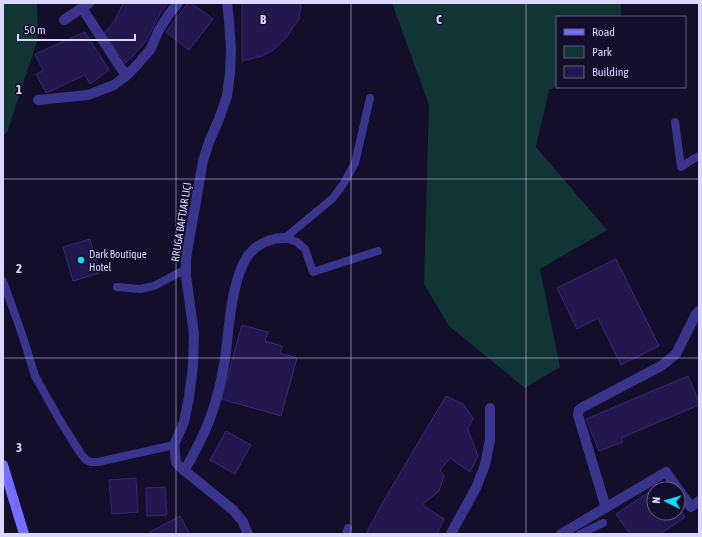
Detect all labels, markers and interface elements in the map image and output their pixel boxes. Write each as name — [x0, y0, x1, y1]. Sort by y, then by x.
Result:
text: B — [260, 12, 267, 27]
text: C — [436, 12, 442, 27]
scale bar — [18, 16, 135, 42]
legend — [556, 16, 686, 88]
text: 50 m — [24, 23, 46, 37]
text: Road — [592, 25, 615, 39]
text: Park — [592, 45, 613, 59]
text: Building — [592, 65, 630, 79]
text: 1 — [16, 82, 22, 97]
street label: RRUGA BAFTJAR LIÇI — [169, 181, 193, 263]
place label: Dark Boutique Hotel — [89, 248, 147, 273]
marker: Dark Boutique Hotel — [76, 255, 86, 265]
text: 2 — [16, 261, 22, 276]
text: 3 — [16, 440, 22, 455]
north arrow — [646, 481, 686, 521]
text: N — [650, 496, 662, 504]

